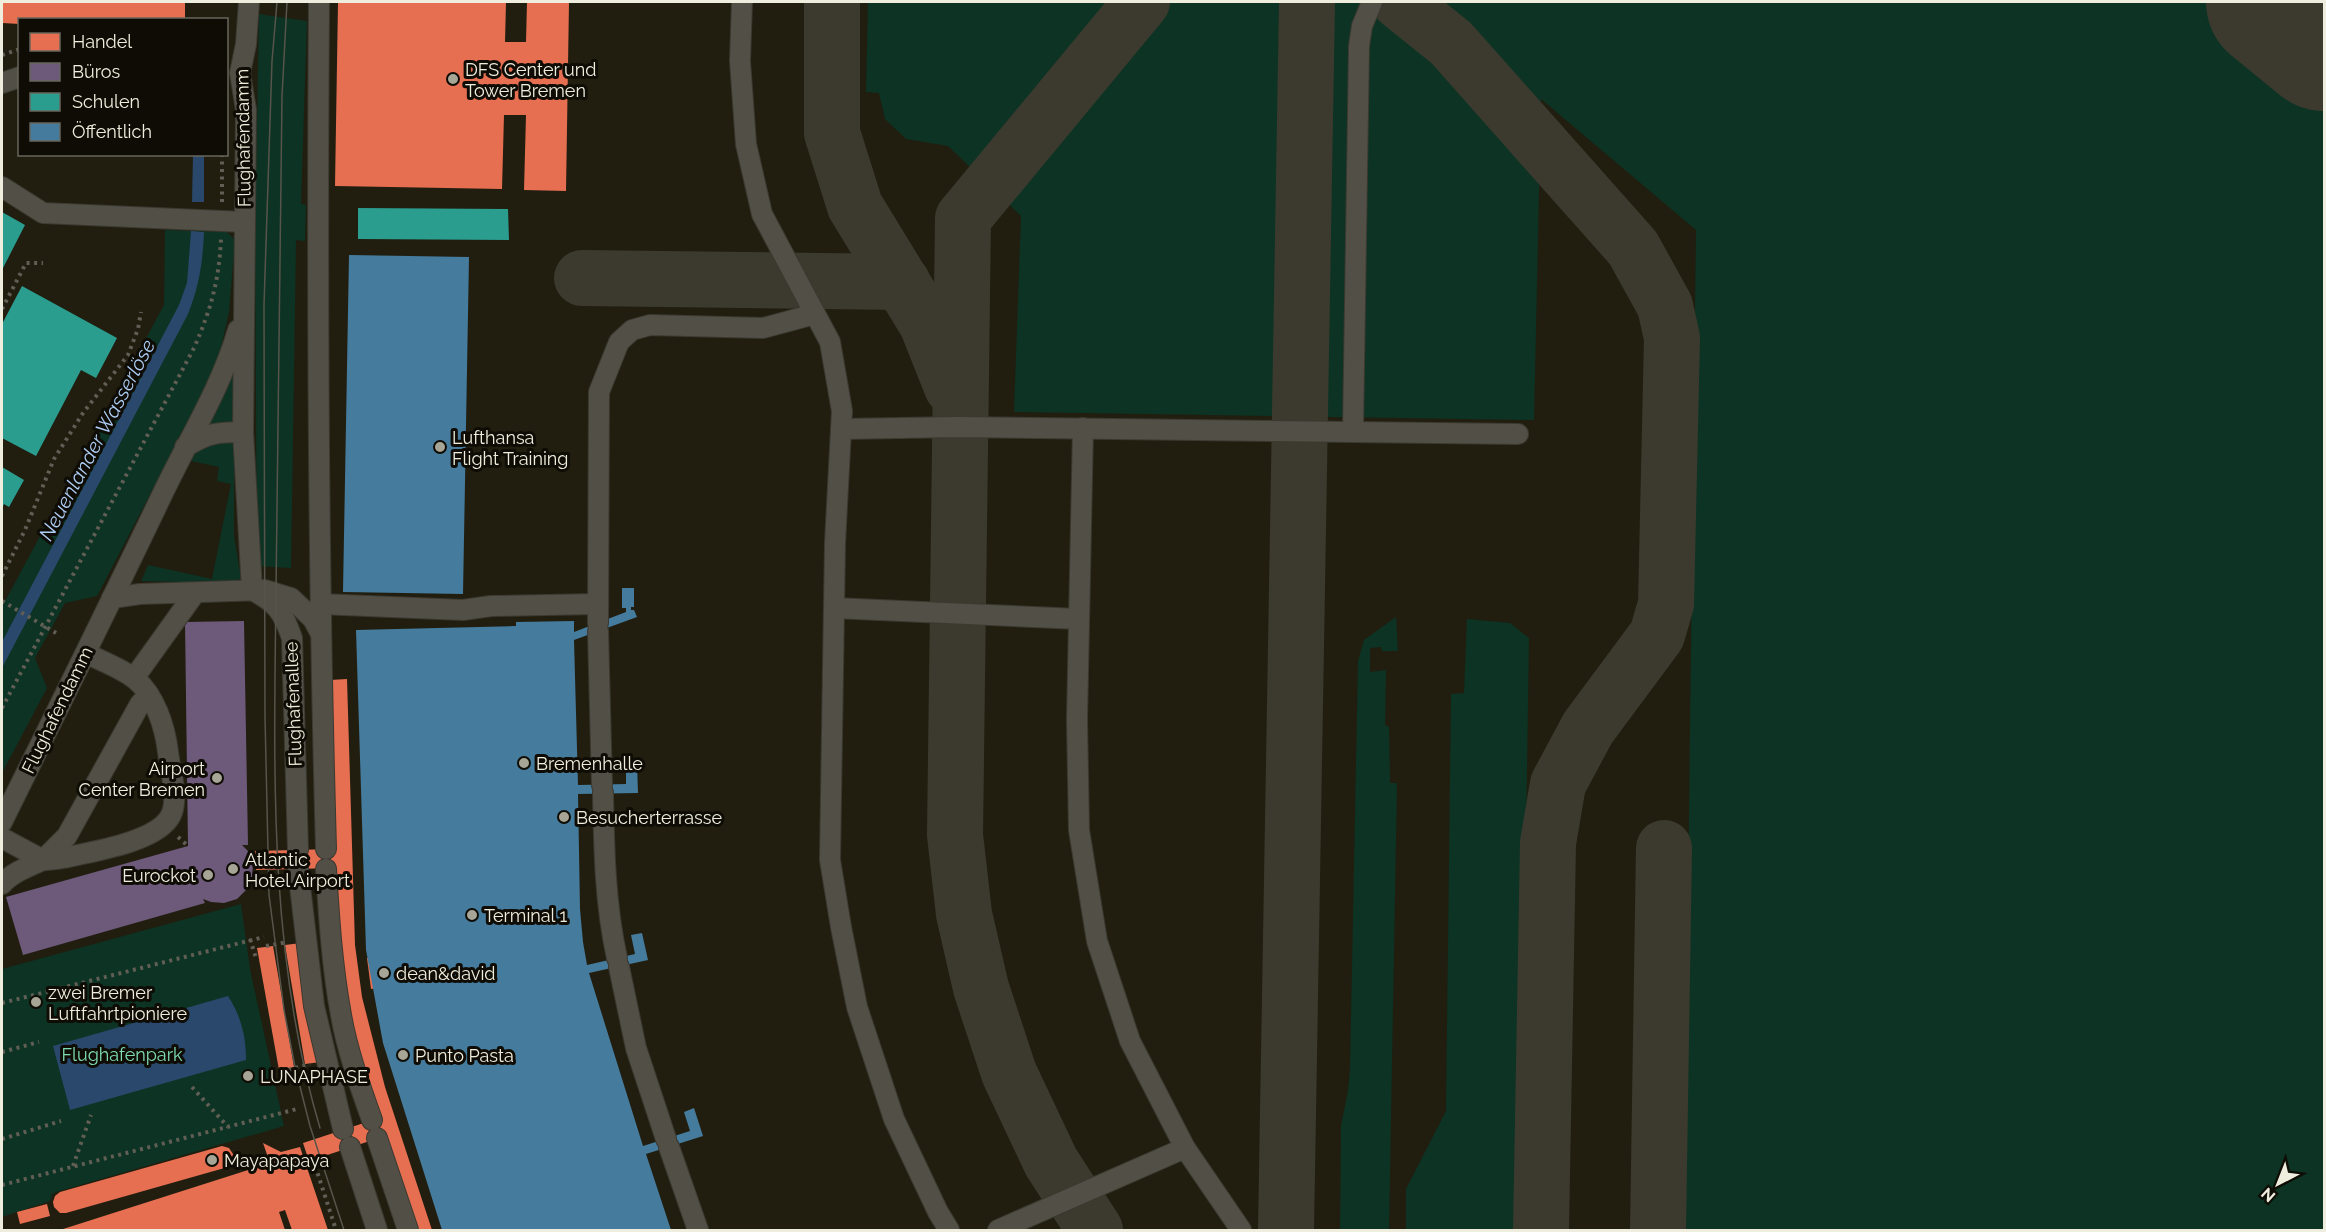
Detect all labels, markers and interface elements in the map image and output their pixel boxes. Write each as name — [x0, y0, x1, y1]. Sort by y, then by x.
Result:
legend — [18, 18, 228, 156]
text: Handel — [72, 31, 132, 52]
place label: DFS Center und Tower Bremen — [465, 59, 596, 101]
text: Büros — [72, 61, 120, 82]
street label: Flughafendamm — [231, 69, 255, 207]
marker: DFS Center und Tower Bremen — [446, 72, 460, 86]
text: Schulen — [72, 91, 140, 112]
text: Öffentlich — [72, 121, 152, 142]
water label: Neuenlander Wasserlöse — [34, 335, 160, 545]
place label: Lufthansa Flight Training — [452, 427, 568, 469]
marker: Lufthansa Flight Training — [433, 440, 447, 454]
street label: Flughafenallee — [280, 641, 306, 767]
street label: Flughafendamm — [17, 643, 97, 777]
place label: Bremenhalle — [536, 753, 643, 774]
marker: Bremenhalle — [517, 756, 531, 770]
place label: Airport Center Bremen — [79, 758, 205, 800]
marker: Airport Center Bremen — [210, 771, 224, 785]
place label: Besucherterrasse — [576, 807, 722, 828]
marker: Besucherterrasse — [557, 810, 571, 824]
place label: Atlantic Hotel Airport — [245, 849, 350, 891]
marker: Atlantic Hotel Airport — [226, 862, 240, 876]
place label: Eurockot — [122, 865, 196, 886]
marker: Eurockot — [201, 868, 215, 882]
place label: Terminal 1 — [484, 905, 568, 926]
marker: Terminal 1 — [465, 908, 479, 922]
place label: dean&david — [396, 963, 496, 984]
marker: dean&david — [377, 966, 391, 980]
place label: zwei Bremer Luftfahrtpioniere — [48, 982, 187, 1024]
marker: zwei Bremer Luftfahrtpioniere — [29, 995, 43, 1009]
park label: Flughafenpark — [61, 1044, 183, 1065]
place label: Punto Pasta — [415, 1045, 514, 1066]
marker: Punto Pasta — [396, 1048, 410, 1062]
place label: LUNAPHASE — [260, 1066, 368, 1087]
marker: LUNAPHASE — [241, 1069, 255, 1083]
place label: Mayapapaya — [224, 1150, 329, 1171]
marker: Mayapapaya — [205, 1153, 219, 1167]
north arrow — [2248, 1154, 2308, 1214]
text: N — [2257, 1184, 2279, 1206]

